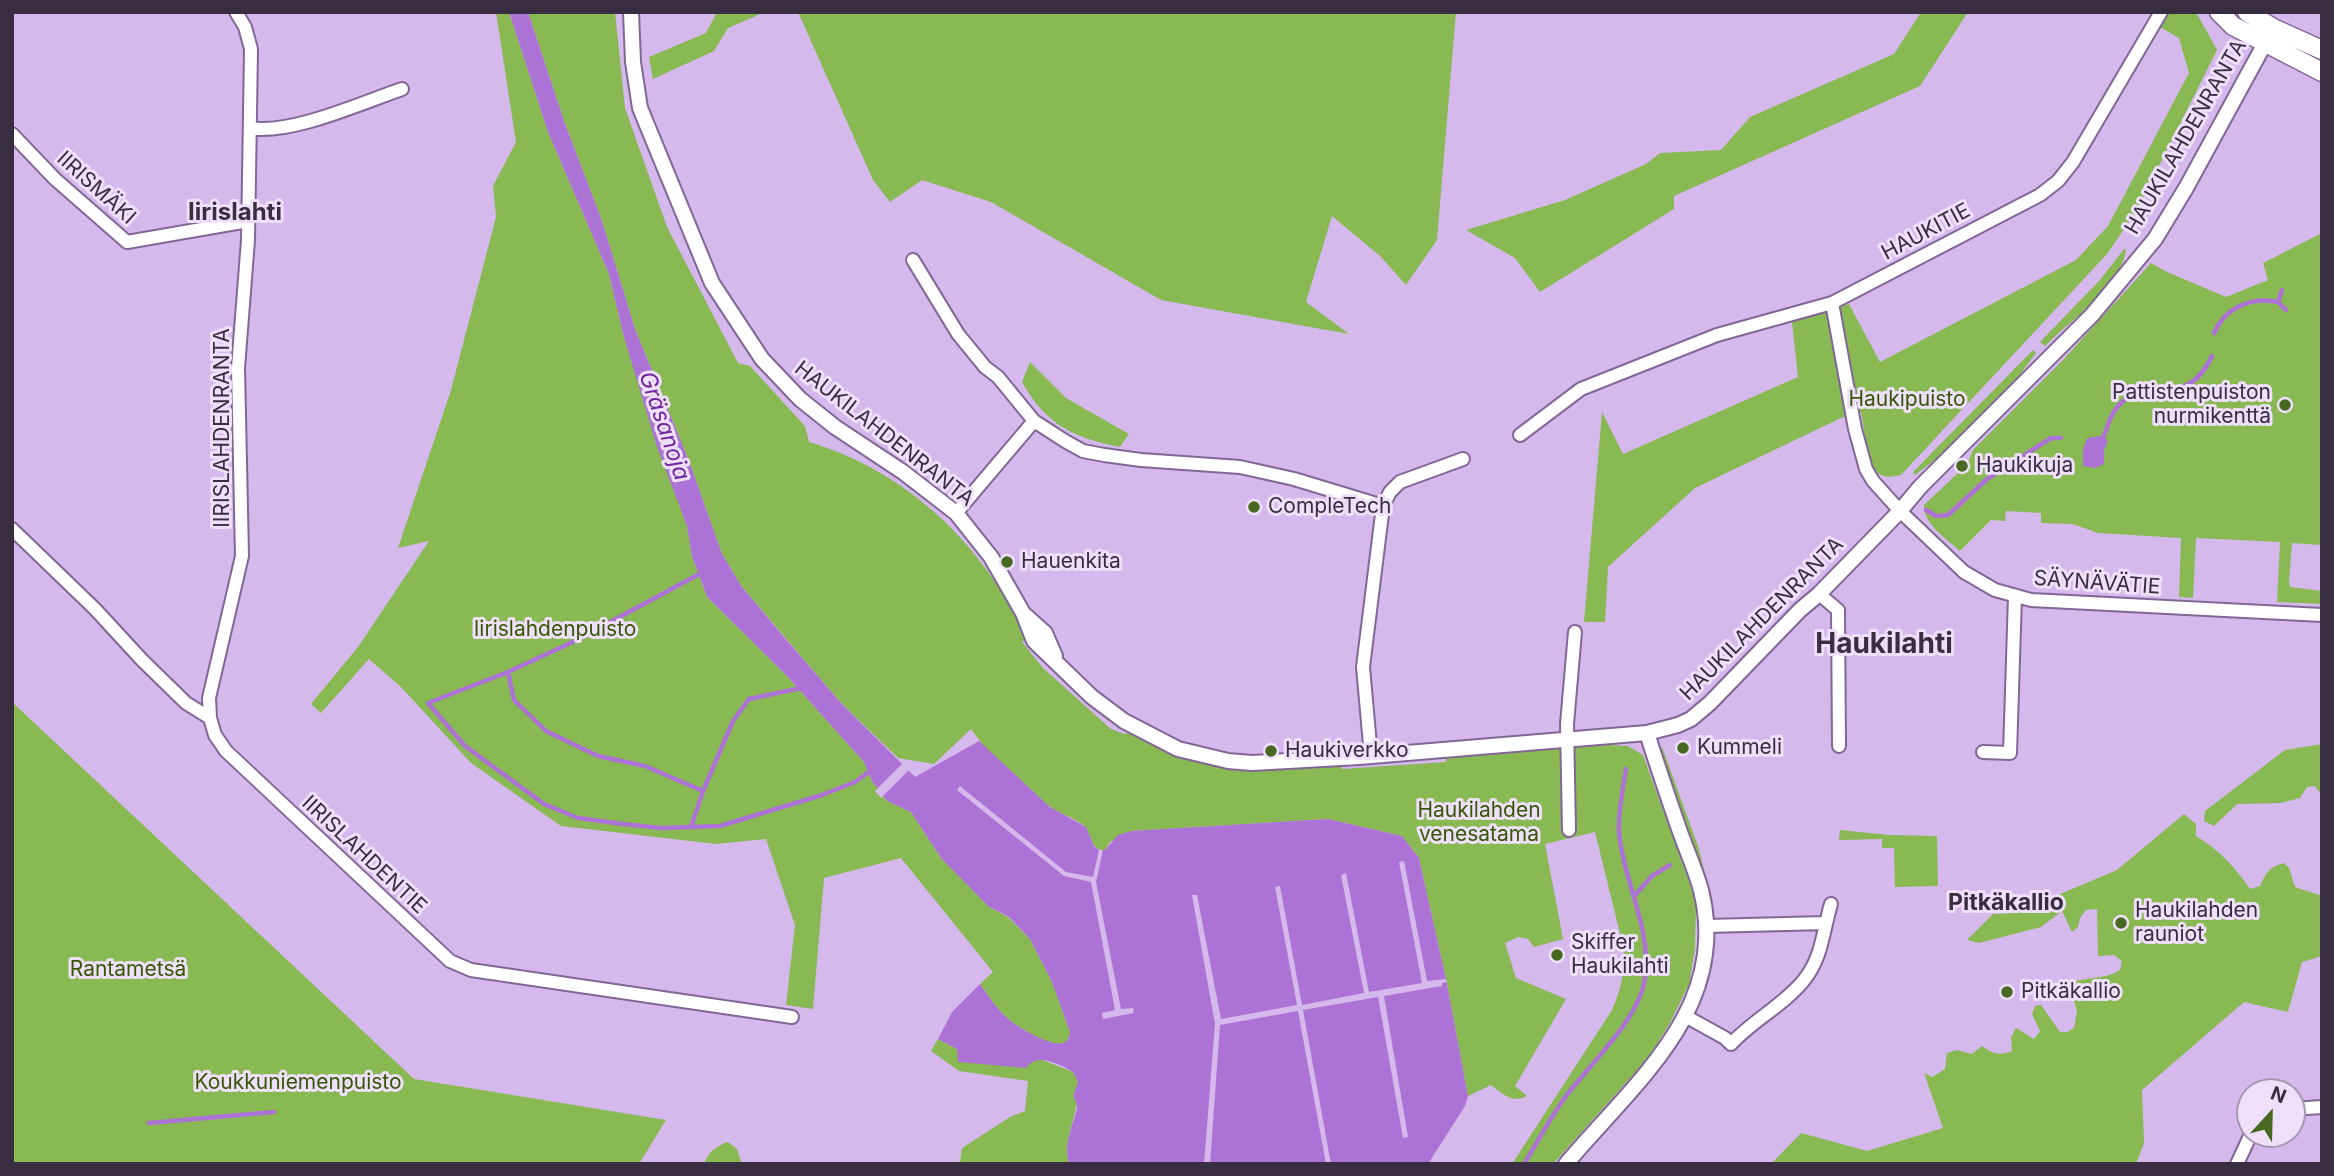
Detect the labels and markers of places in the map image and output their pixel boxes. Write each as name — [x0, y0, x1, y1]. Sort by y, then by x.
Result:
place label: Pattistenpuiston nurmikenttä — [2112, 380, 2271, 430]
marker: Pattistenpuiston nurmikenttä — [2277, 397, 2293, 413]
place label: Haukikuja — [1976, 453, 2073, 479]
marker: Haukikuja — [1954, 458, 1970, 474]
place label: CompleTech — [1268, 494, 1391, 520]
marker: CompleTech — [1246, 499, 1262, 515]
place label: Hauenkita — [1021, 549, 1121, 575]
marker: Hauenkita — [999, 554, 1015, 570]
place label: Kummeli — [1697, 735, 1782, 761]
place label: Haukiverkko — [1285, 738, 1408, 764]
marker: Kummeli — [1675, 740, 1691, 756]
marker: Haukiverkko — [1263, 743, 1279, 759]
place label: Haukilahden rauniot — [2135, 898, 2258, 948]
marker: Haukilahden rauniot — [2113, 915, 2129, 931]
place label: Skiffer Haukilahti — [1571, 930, 1669, 980]
marker: Skiffer Haukilahti — [1549, 947, 1565, 963]
place label: Pitkäkallio — [2021, 979, 2121, 1005]
marker: Pitkäkallio — [1999, 984, 2015, 1000]

